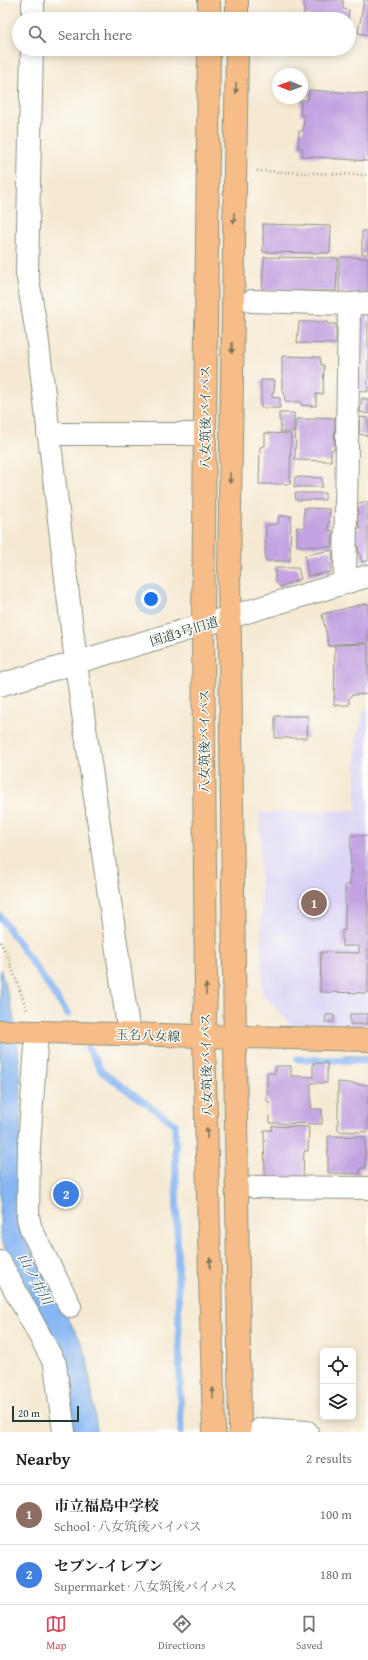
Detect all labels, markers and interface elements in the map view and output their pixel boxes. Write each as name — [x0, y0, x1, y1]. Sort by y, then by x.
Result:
search box — [12, 12, 356, 56]
icon: search — [26, 23, 48, 45]
text: Search here — [58, 24, 132, 45]
north arrow — [272, 68, 308, 104]
one-way arrow — [233, 82, 239, 95]
one-way arrow — [231, 212, 237, 225]
one-way arrow — [229, 342, 235, 355]
street label: 八女筑後バイパス — [196, 365, 215, 469]
one-way arrow — [227, 472, 233, 485]
your location — [141, 589, 161, 609]
street label: 国道3号旧道 — [147, 612, 221, 651]
street label: 八女筑後バイパス — [195, 689, 214, 793]
pin: 1 — [301, 888, 327, 918]
one-way arrow — [203, 982, 209, 995]
street label: 八女筑後バイパス — [196, 1013, 217, 1117]
street label: 玉名八女線 — [115, 1025, 181, 1046]
one-way arrow — [204, 1126, 210, 1139]
pin: 2 — [53, 1179, 79, 1209]
water label: 山ノ井川 — [13, 1250, 58, 1310]
one-way arrow — [207, 1256, 213, 1269]
map controls — [320, 1348, 356, 1420]
button: locate — [320, 1348, 356, 1384]
button: layers — [320, 1384, 356, 1420]
one-way arrow — [210, 1386, 216, 1399]
scale bar — [12, 1404, 79, 1423]
text: 20 m — [18, 1405, 40, 1421]
text: Nearby — [16, 1446, 70, 1471]
text: 2 results — [306, 1449, 352, 1468]
text: 市立福島中学校 — [54, 1495, 159, 1516]
text: 1 — [26, 1505, 32, 1524]
text: 100 m — [320, 1505, 352, 1524]
text: School · 八女筑後バイパス — [54, 1517, 202, 1536]
text: セブン-イレブン — [54, 1555, 163, 1576]
text: 2 — [26, 1565, 32, 1584]
text: 180 m — [320, 1565, 352, 1584]
text: Supermarket · 八女筑後バイパス — [54, 1577, 237, 1596]
tab: Map — [45, 1613, 67, 1653]
tab: Directions — [158, 1613, 205, 1653]
tab: Saved — [296, 1613, 323, 1653]

